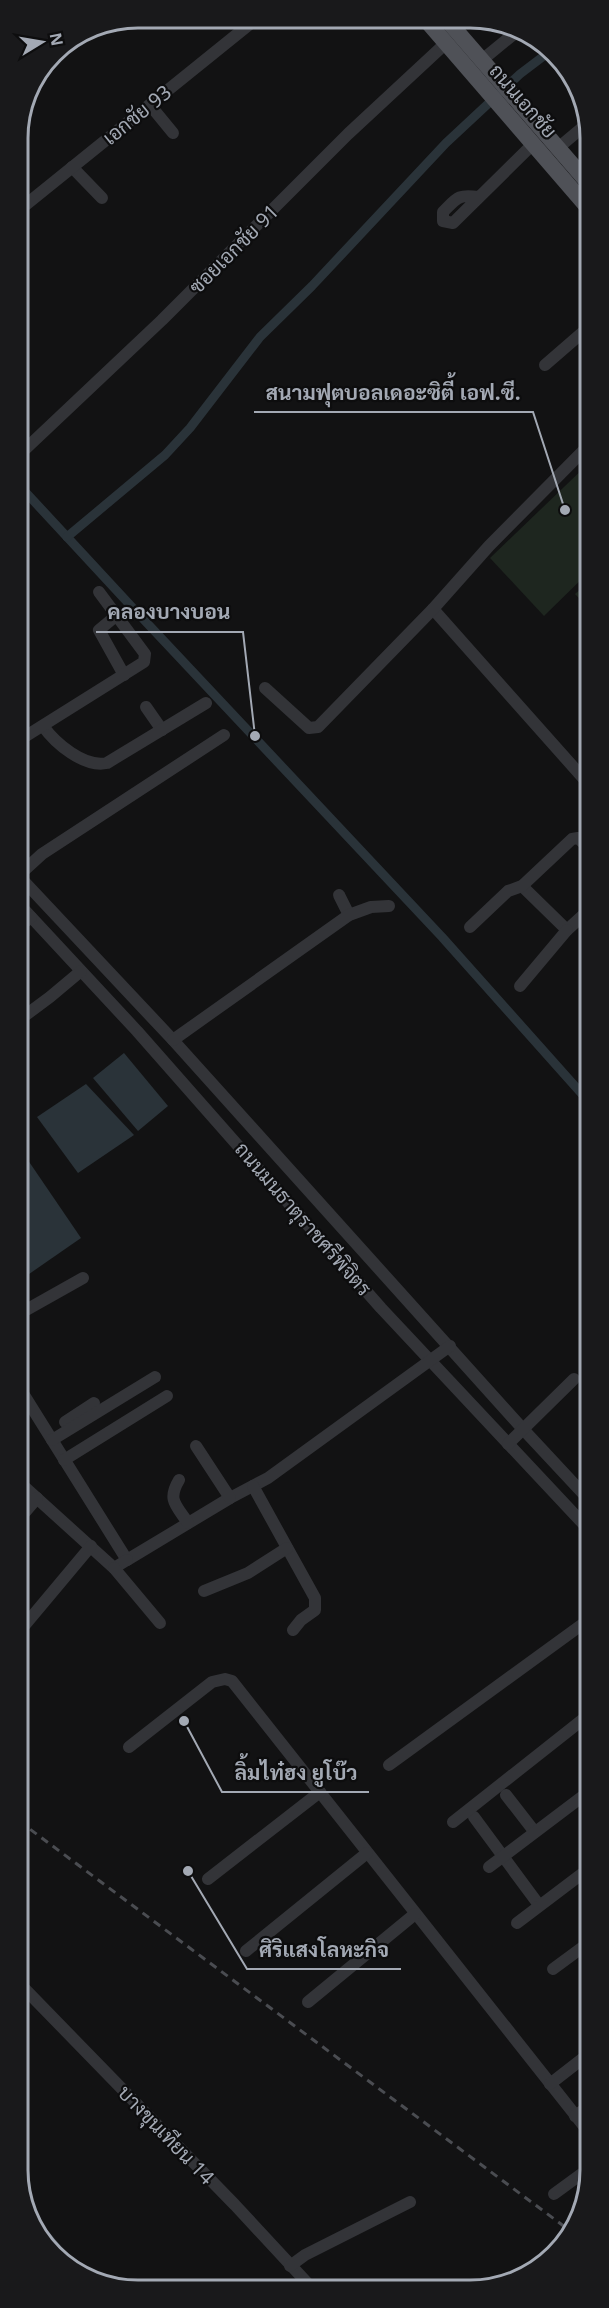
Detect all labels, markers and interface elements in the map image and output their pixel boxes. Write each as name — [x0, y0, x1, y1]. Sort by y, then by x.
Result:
north arrow — [12, 12, 72, 72]
text: N — [45, 31, 69, 48]
street label: ถนนเอกชัย — [484, 58, 563, 144]
street label: เอกชัย 93 — [97, 79, 177, 151]
street label: ซอยเอกชัย 91 — [183, 198, 284, 299]
text: สนามฟุตบอลเดอะซิตี้ เอฟ.ซี. — [265, 372, 521, 408]
callout: สนามฟุตบอลเดอะซิตี้ เอฟ.ซี. — [254, 373, 533, 412]
callout: คลองบางบอน — [96, 593, 243, 632]
text: คลองบางบอน — [108, 597, 230, 625]
street label: ถนนมนธาตุราชศรีพิจิตร — [228, 1136, 378, 1302]
callout: ลิ้มไท๋ฮง ยูโบ๊ว — [222, 1753, 369, 1792]
text: ลิ้มไท๋ฮง ยูโบ๊ว — [234, 1753, 358, 1787]
callout: ศิริแสงโลหะกิจ — [247, 1930, 401, 1969]
text: ศิริแสงโลหะกิจ — [259, 1935, 389, 1963]
street label: บางขุนเทียน 14 — [112, 2079, 221, 2191]

